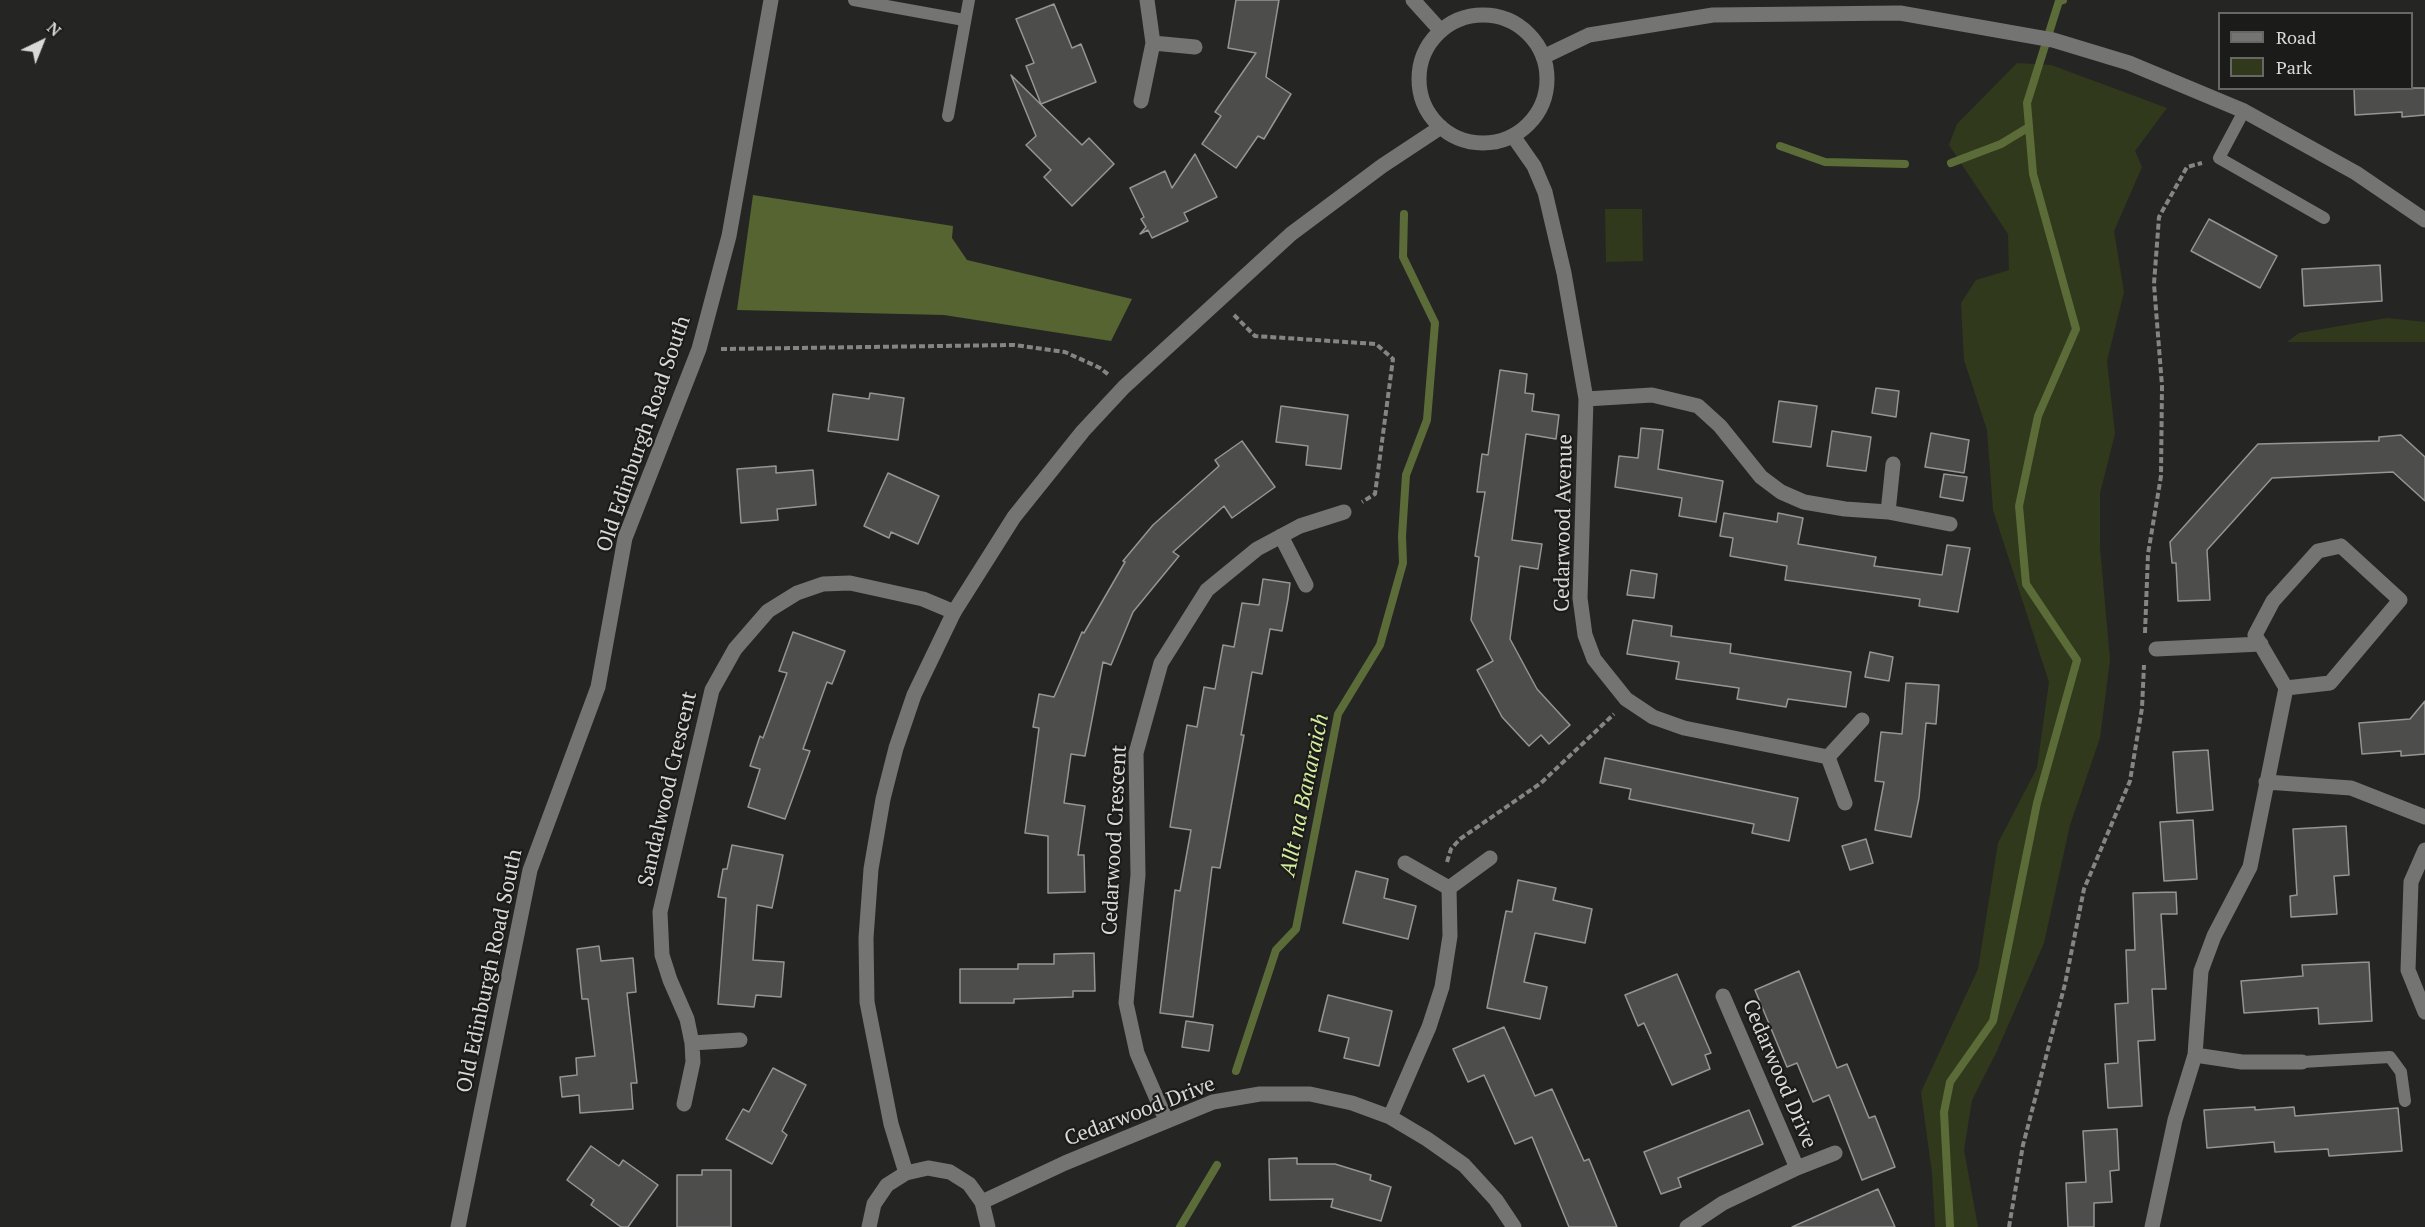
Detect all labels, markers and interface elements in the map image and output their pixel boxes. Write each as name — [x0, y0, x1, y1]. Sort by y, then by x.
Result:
north arrow — [12, 12, 72, 72]
legend — [2218, 12, 2413, 90]
text: N — [42, 17, 66, 41]
text: Road — [2276, 25, 2316, 49]
text: Park — [2276, 55, 2312, 79]
street label: Old Edinburgh Road South — [592, 313, 696, 555]
street label: Cedarwood Avenue — [1550, 434, 1578, 612]
street label: Sandalwood Crescent — [633, 689, 703, 889]
water label: Allt na Banaraich — [1275, 711, 1335, 879]
street label: Cedarwood Crescent — [1097, 744, 1133, 936]
street label: Old Edinburgh Road South — [452, 847, 528, 1095]
street label: Cedarwood Drive — [1736, 996, 1822, 1152]
street label: Cedarwood Drive — [1061, 1072, 1219, 1152]

